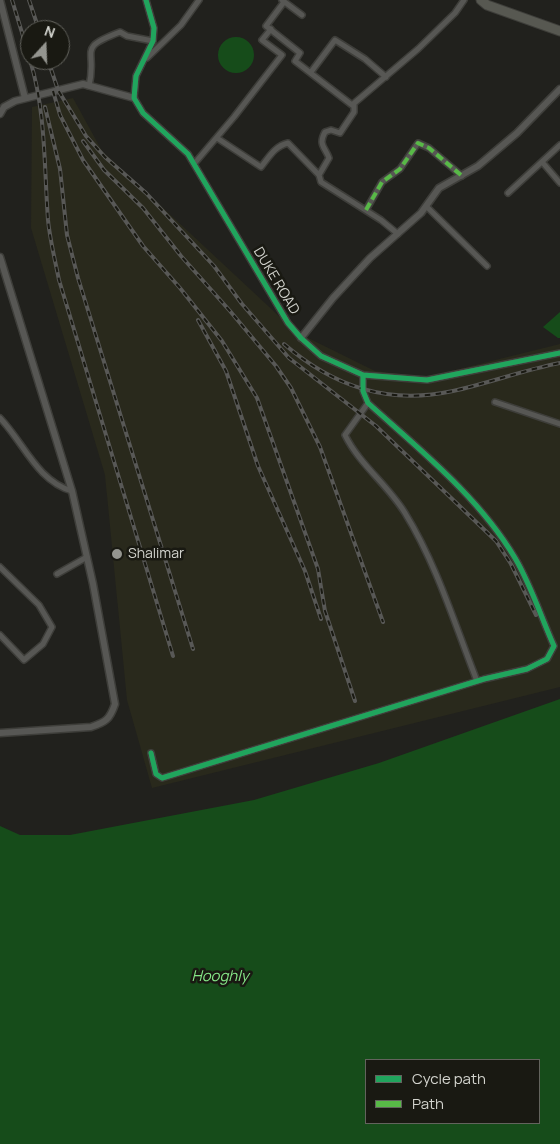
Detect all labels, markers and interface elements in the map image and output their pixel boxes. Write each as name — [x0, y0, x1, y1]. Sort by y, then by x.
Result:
north arrow — [20, 20, 70, 70]
text: N — [42, 21, 58, 42]
street label: DUKE ROAD — [249, 244, 303, 318]
place label: Shalimar — [128, 546, 184, 562]
marker: Shalimar — [110, 547, 124, 561]
water label: Hooghly — [191, 968, 249, 986]
legend — [365, 1059, 540, 1124]
text: Cycle path — [412, 1068, 486, 1089]
text: Path — [412, 1093, 444, 1114]

